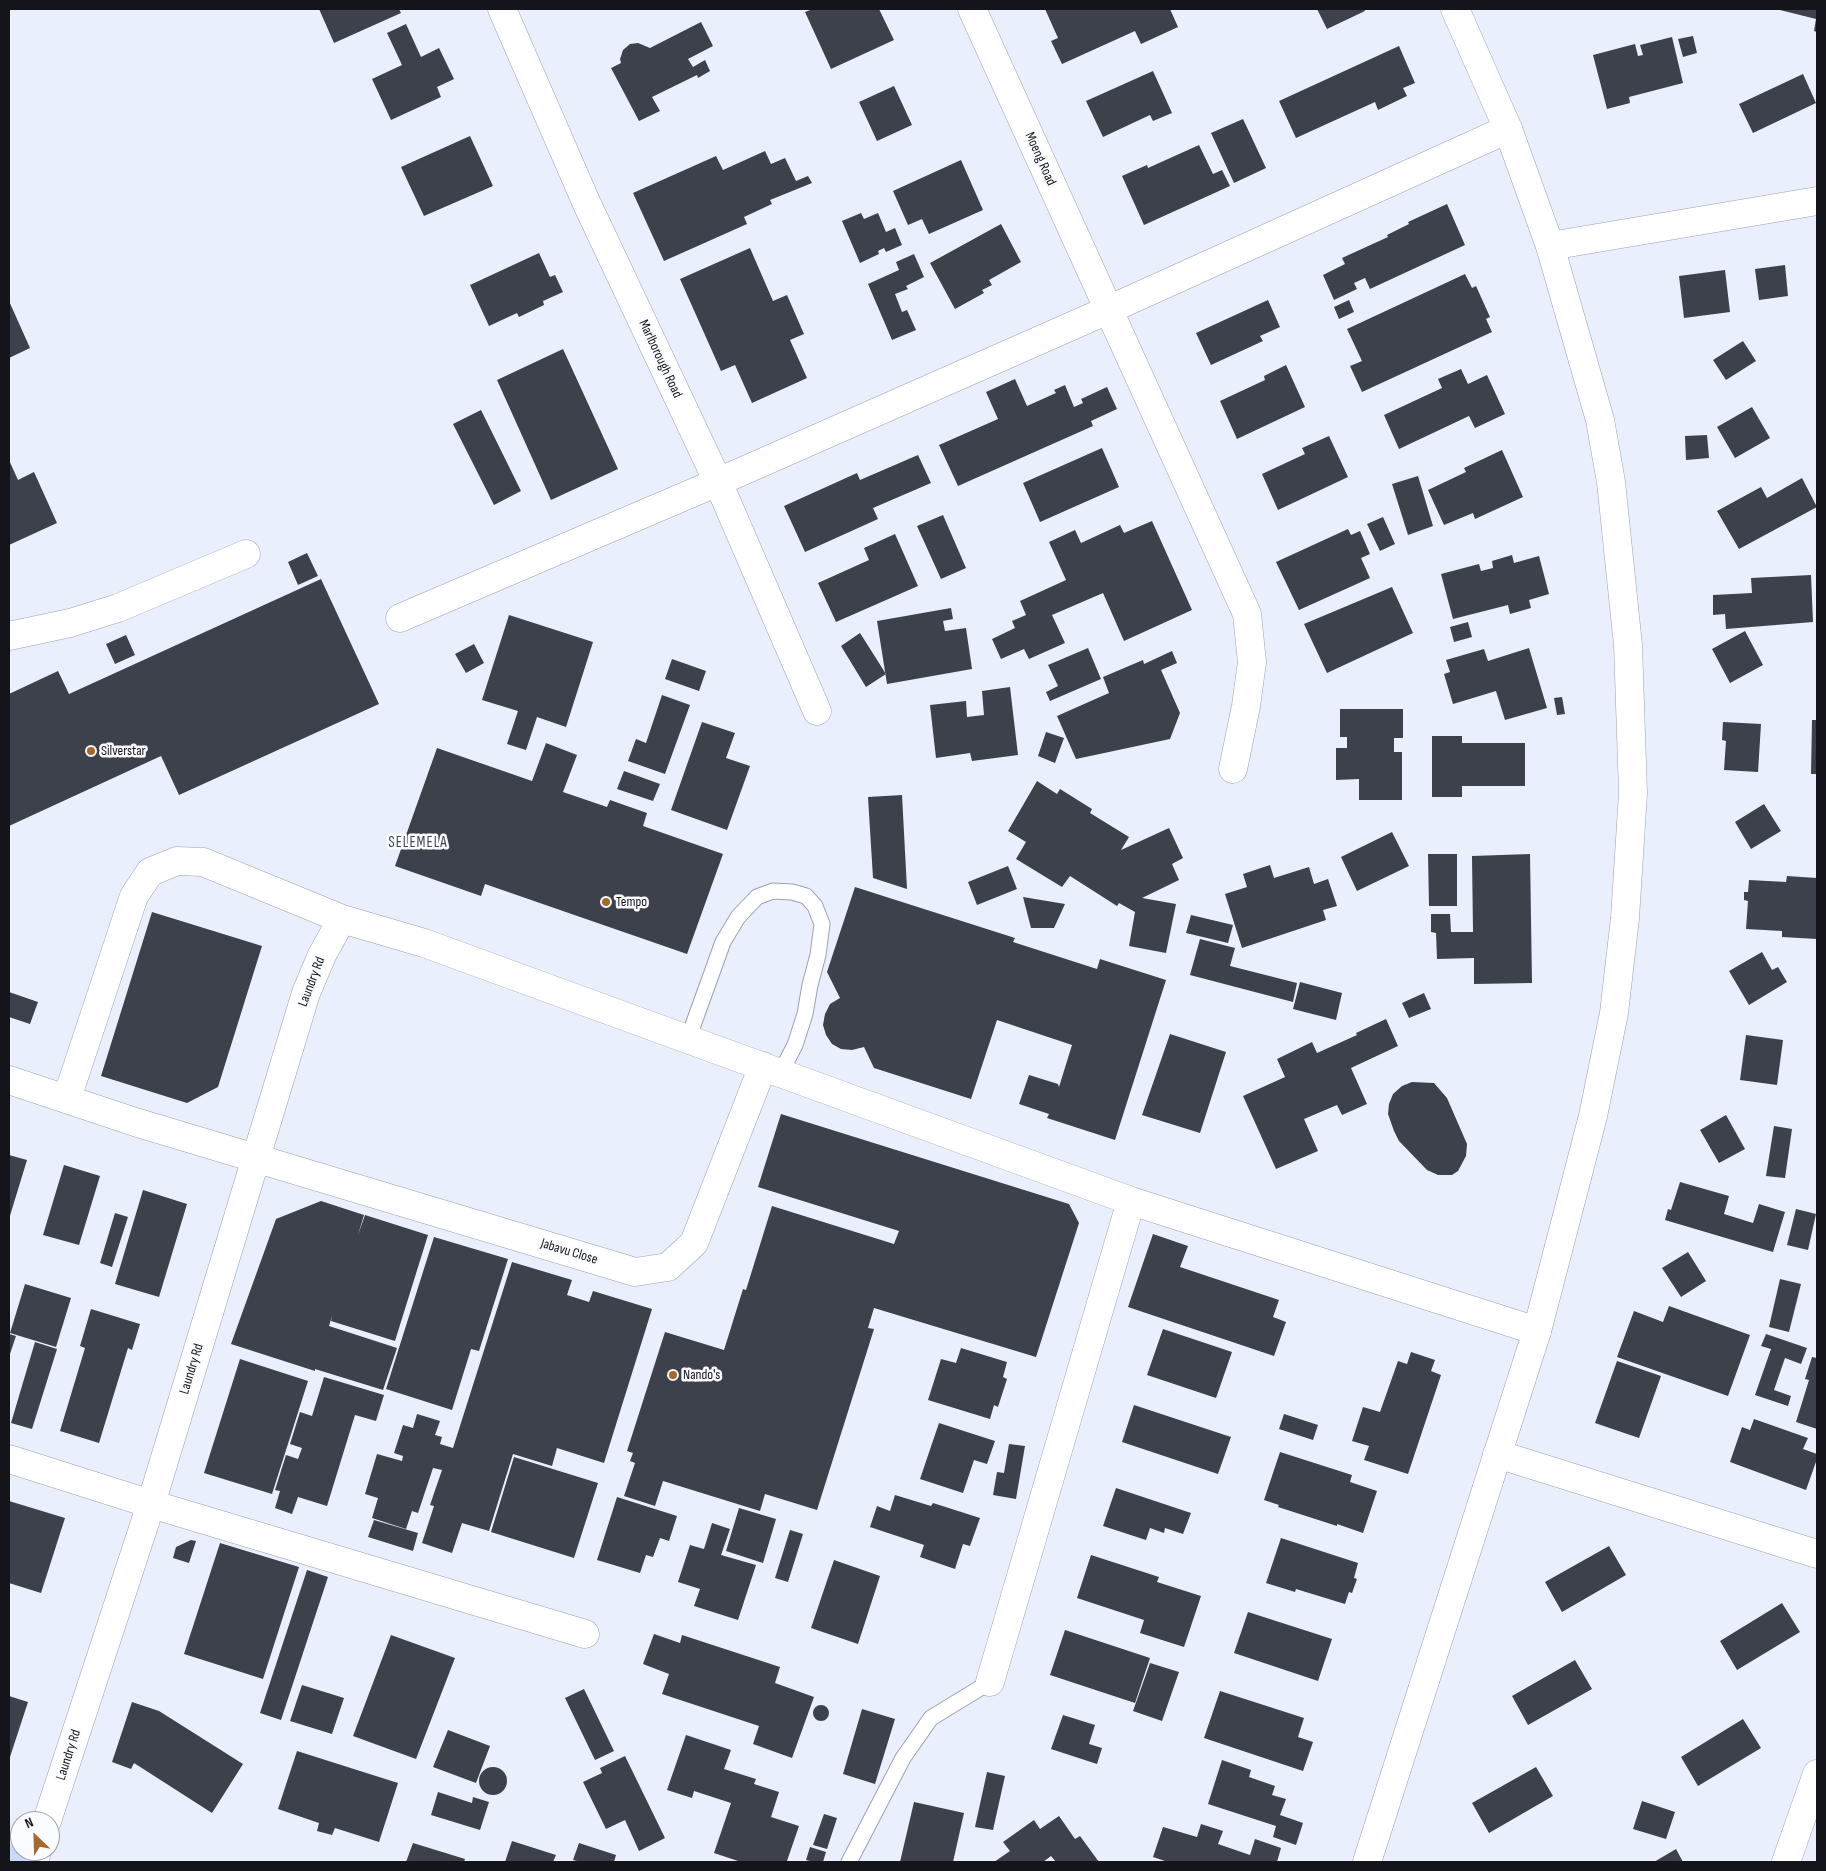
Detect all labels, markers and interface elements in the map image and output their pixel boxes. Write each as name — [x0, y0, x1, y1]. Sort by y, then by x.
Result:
street label: Moeng Road — [1021, 130, 1059, 188]
street label: Marlborough Road — [635, 317, 685, 401]
place label: Silverstar — [101, 743, 146, 759]
marker: Silverstar — [85, 745, 97, 757]
district label: SELEMELA — [387, 834, 449, 852]
place label: Tempo — [616, 894, 647, 910]
marker: Tempo — [600, 896, 612, 908]
street label: Laundry Rd — [295, 955, 329, 1009]
street label: Jabavu Close — [538, 1235, 600, 1269]
street label: Laundry Rd — [176, 1342, 208, 1396]
place label: Nando's — [683, 1367, 720, 1383]
marker: Nando's — [667, 1369, 679, 1381]
street label: Laundry Rd — [53, 1728, 85, 1782]
north arrow — [10, 1811, 60, 1861]
text: N — [22, 1813, 36, 1832]

